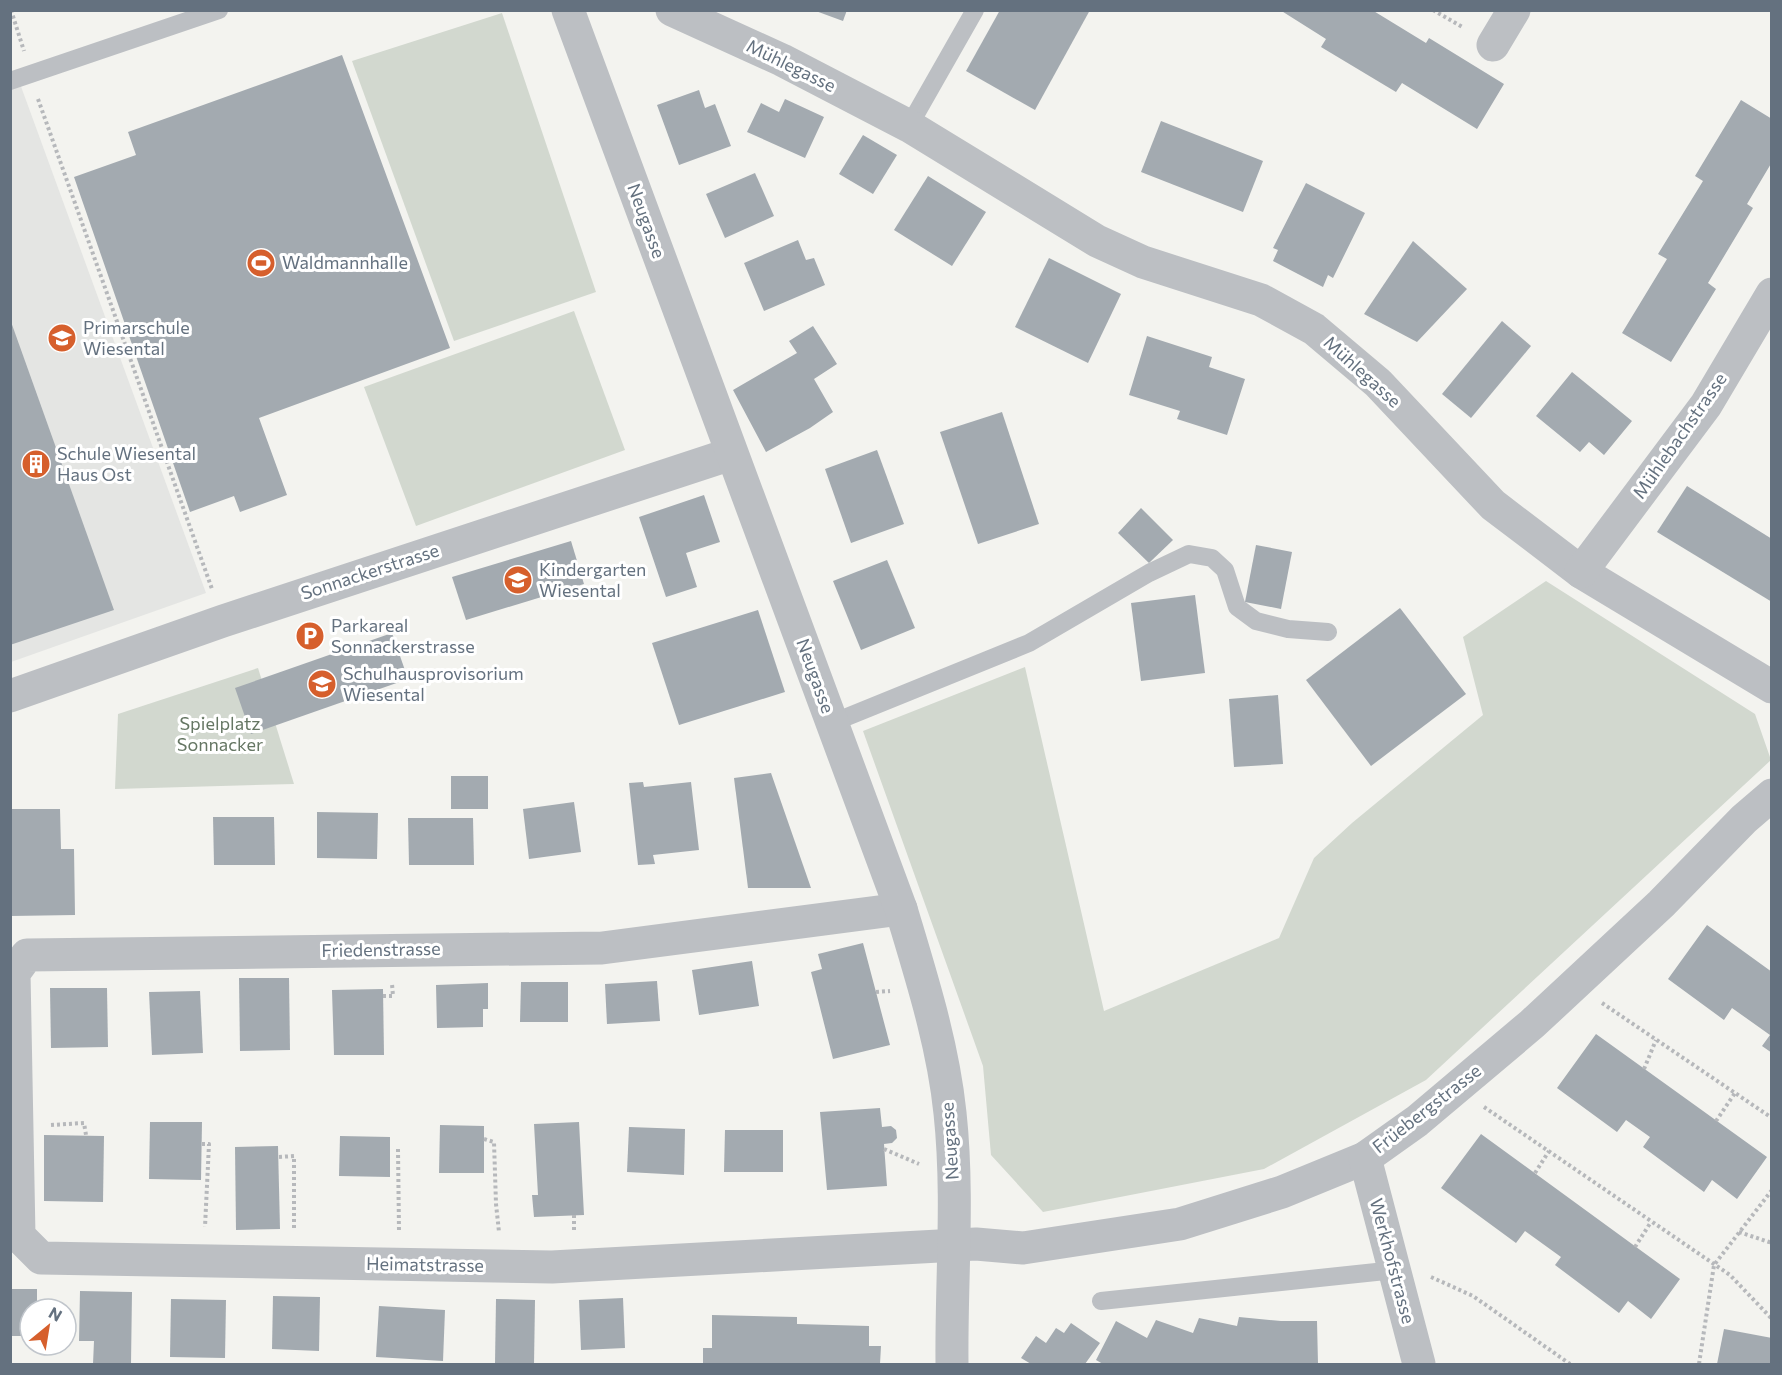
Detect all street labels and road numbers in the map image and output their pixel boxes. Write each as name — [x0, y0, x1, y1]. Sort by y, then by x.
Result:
street label: Mühlegasse — [743, 34, 840, 96]
street label: Neugasse — [623, 180, 671, 261]
street label: Mühlegasse — [1319, 331, 1406, 412]
street label: Mühlebachstrasse — [1628, 368, 1731, 503]
street label: Sonnackerstrasse — [298, 538, 441, 604]
street label: Neugasse — [792, 635, 840, 716]
street label: Friedenstrasse — [321, 937, 441, 961]
street label: Früebergstrasse — [1368, 1059, 1485, 1157]
street label: Neugasse — [935, 1101, 963, 1181]
street label: Werkhofstrasse — [1366, 1196, 1420, 1326]
street label: Heimatstrasse — [366, 1252, 484, 1276]

